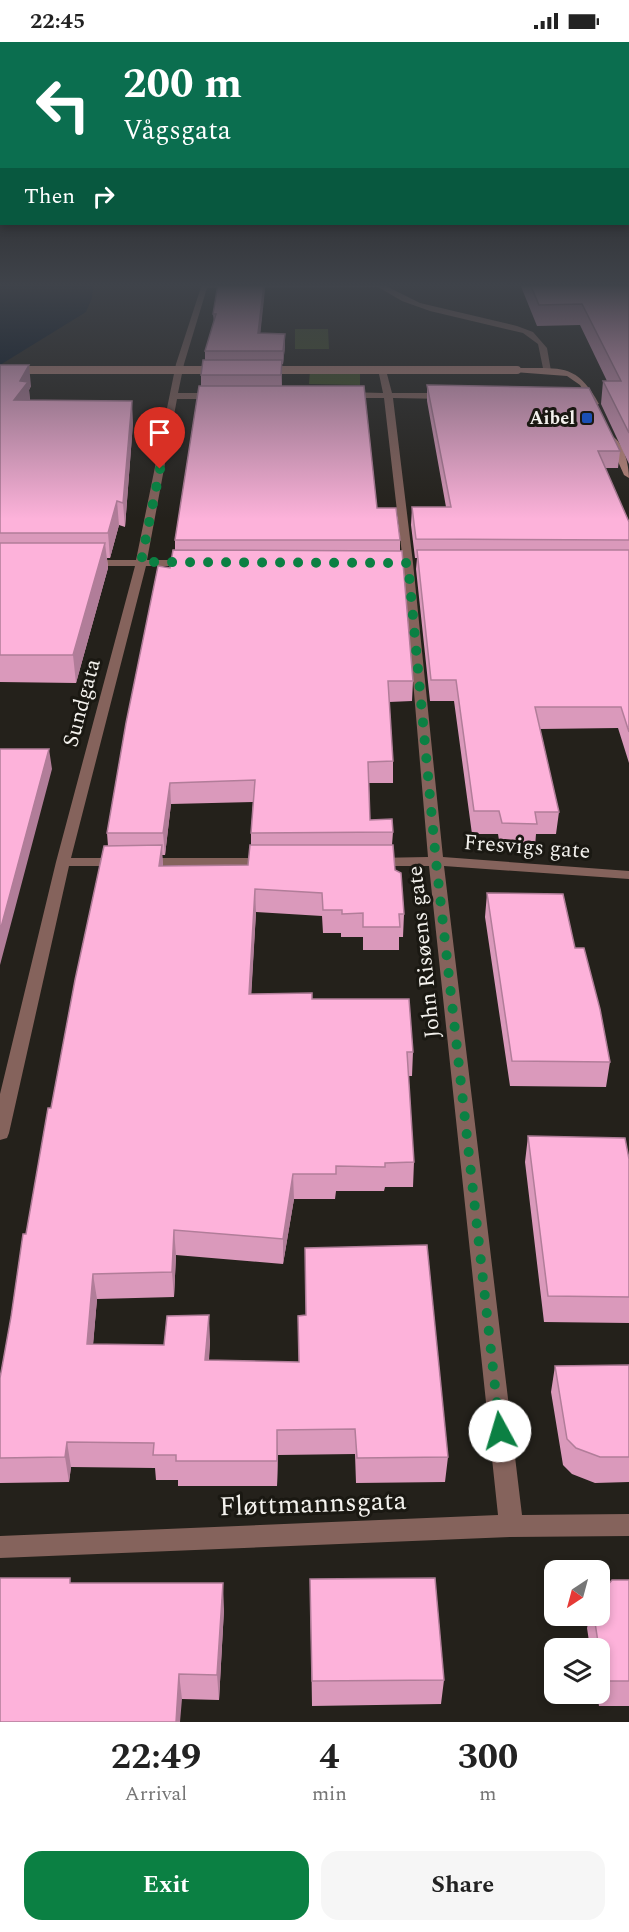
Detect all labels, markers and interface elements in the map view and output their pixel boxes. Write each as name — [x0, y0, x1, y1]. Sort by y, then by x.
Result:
text: 22:45 — [30, 5, 85, 38]
text: 200 m — [123, 53, 242, 116]
icon: left — [24, 66, 102, 144]
text: Vågsgata — [123, 110, 231, 152]
text: Then — [24, 180, 75, 213]
icon: right — [87, 180, 120, 213]
place label: Aibel — [530, 405, 575, 432]
pin — [134, 407, 185, 469]
marker: Aibel — [580, 411, 594, 425]
icon: arrive — [143, 416, 176, 449]
street label: Sundgata — [54, 655, 110, 751]
street label: Fresvigs gate — [463, 826, 591, 868]
street label: John Risøens gate — [399, 864, 449, 1040]
position arrow — [468, 1399, 532, 1463]
street label: Fløttmannsgata — [219, 1480, 407, 1528]
north arrow — [544, 1560, 610, 1626]
map controls — [544, 1560, 610, 1704]
button: layers — [544, 1638, 610, 1704]
text: 22:49 — [111, 1730, 201, 1785]
text: 4 — [319, 1730, 340, 1785]
text: 300 — [458, 1730, 518, 1785]
text: Arrival — [125, 1779, 187, 1809]
text: min — [312, 1779, 347, 1809]
text: m — [479, 1779, 497, 1809]
button: Exit — [24, 1851, 309, 1920]
button: Share — [321, 1851, 605, 1920]

